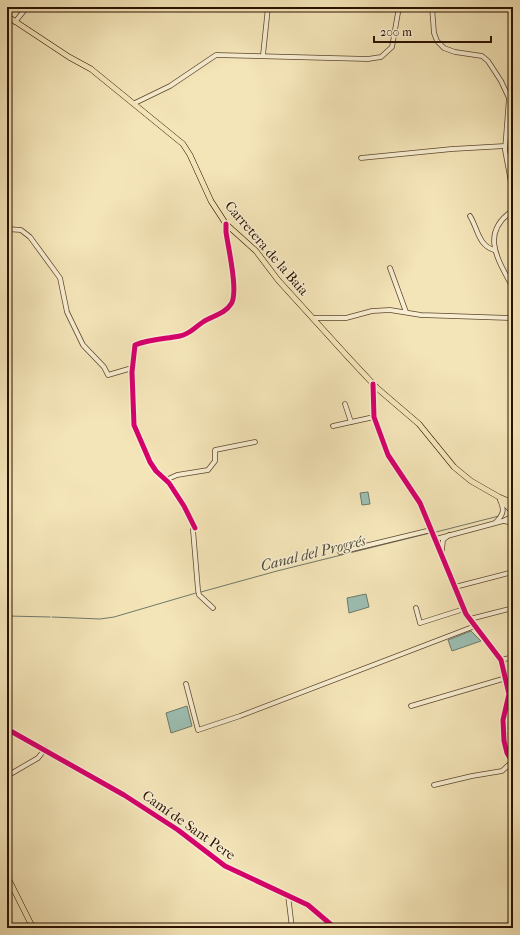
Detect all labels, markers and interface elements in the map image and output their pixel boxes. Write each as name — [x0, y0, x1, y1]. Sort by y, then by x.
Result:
scale bar — [374, 18, 491, 44]
text: 200 m — [380, 25, 412, 39]
street label: Carretera de la Baia — [221, 198, 312, 299]
water label: Canal del Progrés — [259, 531, 368, 575]
street label: Camí de Sant Pere — [139, 787, 239, 864]

